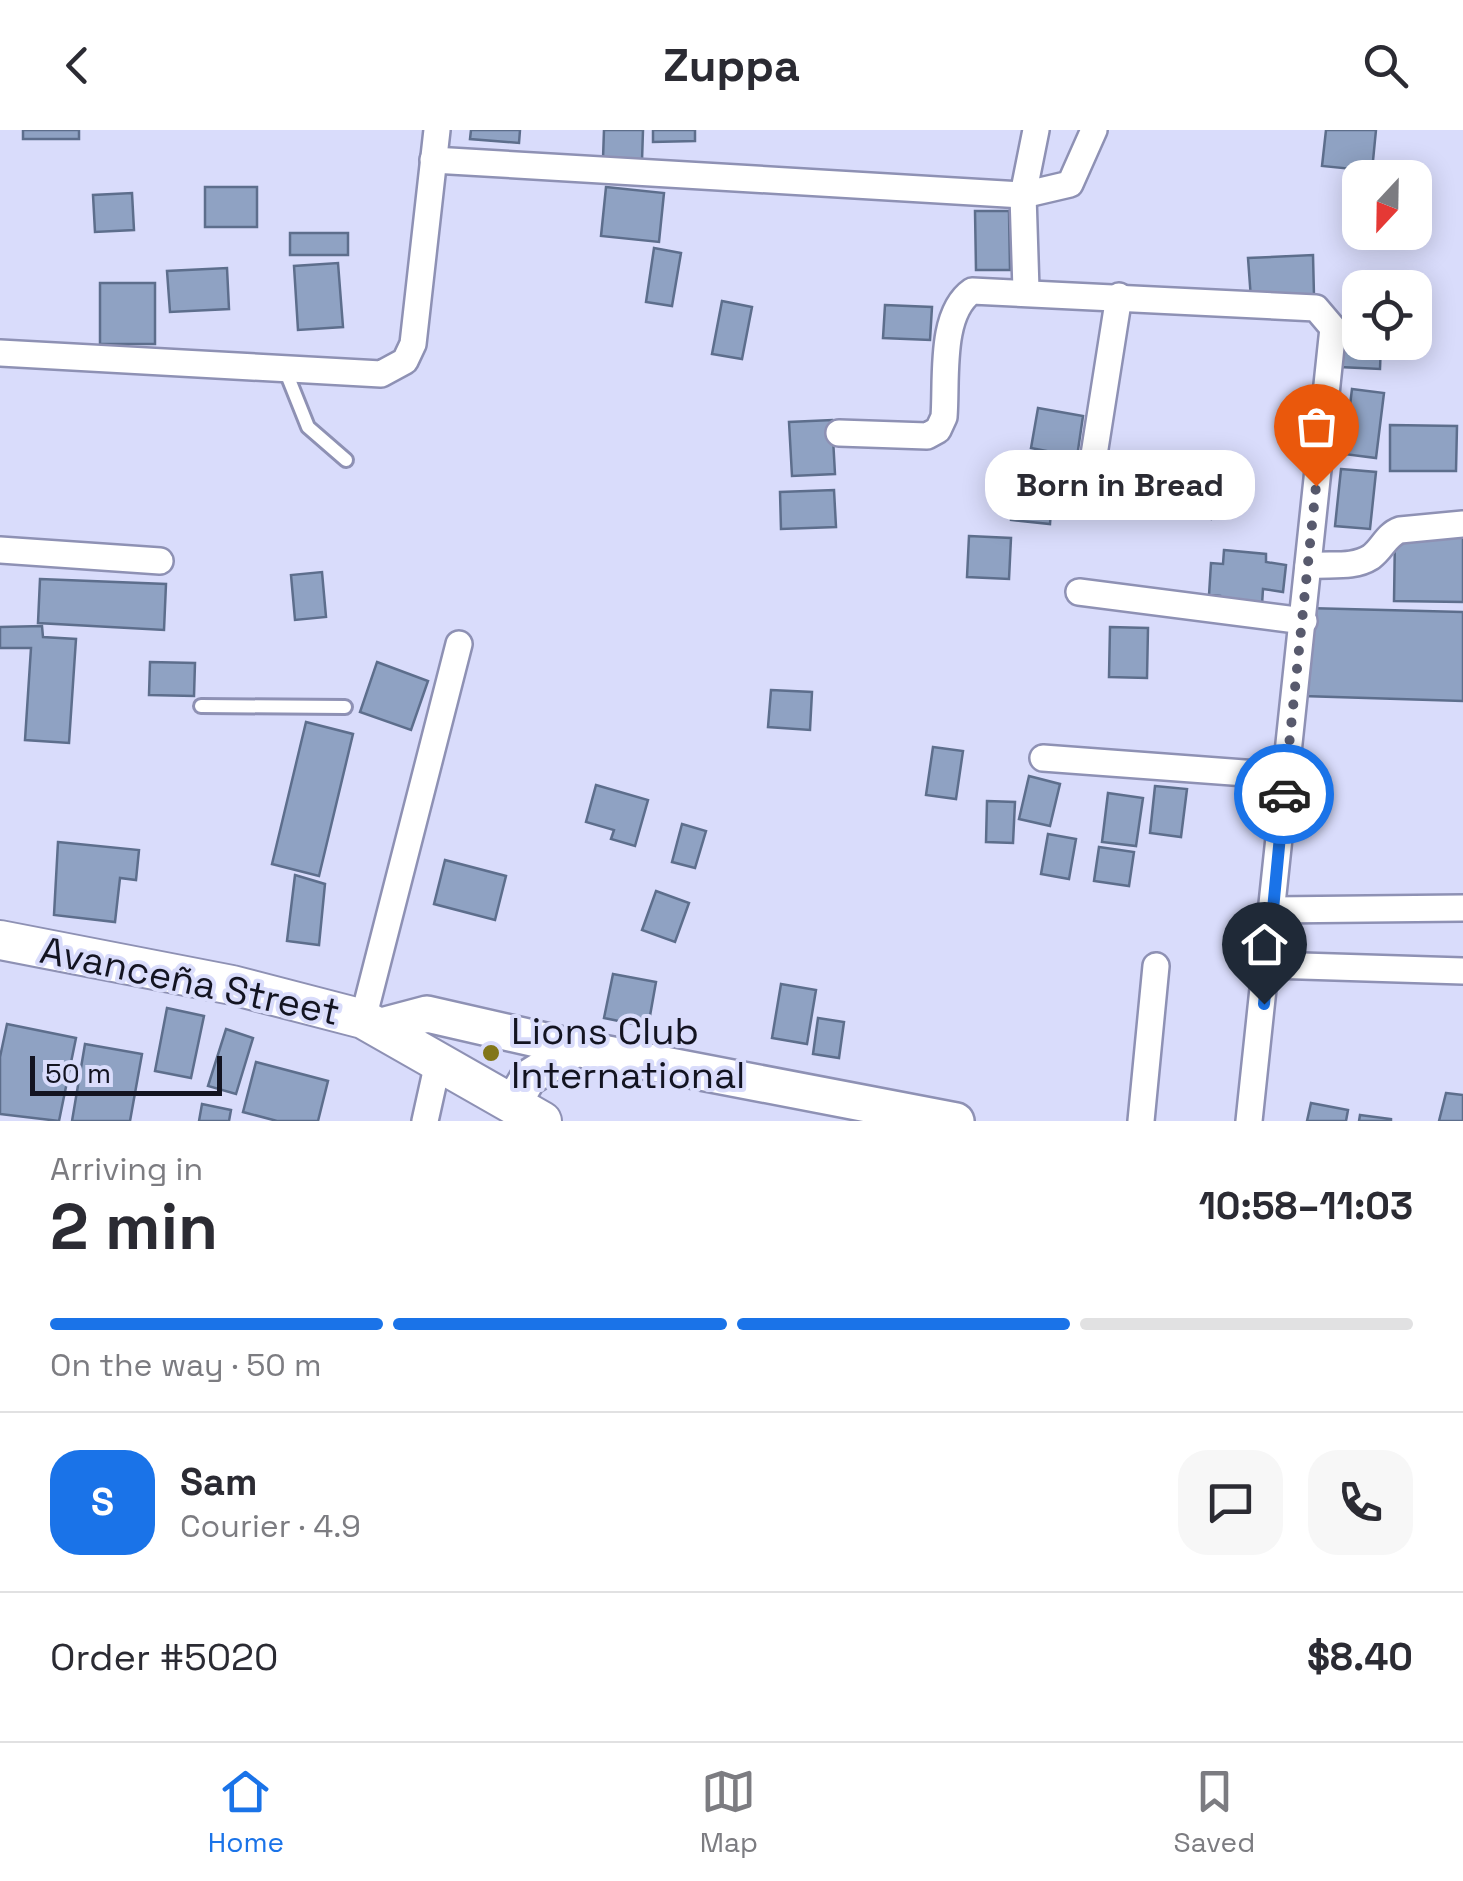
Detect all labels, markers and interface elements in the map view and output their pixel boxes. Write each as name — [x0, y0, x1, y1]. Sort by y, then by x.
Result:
text: Zuppa — [663, 37, 800, 94]
icon: back — [50, 38, 105, 93]
icon: search — [1358, 38, 1413, 93]
north arrow — [1342, 160, 1432, 250]
map controls — [1342, 160, 1432, 360]
button: locate — [1342, 270, 1432, 360]
pin — [1274, 384, 1359, 487]
icon: bag — [1289, 399, 1344, 454]
callout: Born in Bread — [986, 451, 1256, 521]
text: Born in Bread — [1016, 465, 1224, 505]
courier — [1234, 744, 1334, 844]
icon: car — [1257, 767, 1312, 822]
pin — [1222, 902, 1307, 1005]
icon: home — [1237, 917, 1292, 972]
street label: Avanceña Street — [36, 926, 344, 1036]
place label: Lions Club International — [511, 1007, 745, 1099]
marker: Lions Club International — [480, 1042, 502, 1064]
scale bar — [30, 1051, 222, 1096]
text: 50 m — [45, 1055, 111, 1091]
text: Arriving in — [50, 1149, 203, 1189]
text: 10:58–11:03 — [1199, 1182, 1413, 1230]
text: 2 min — [50, 1185, 218, 1268]
text: On the way · 50 m — [50, 1345, 322, 1385]
button: chat — [1178, 1450, 1283, 1555]
button: phone — [1308, 1450, 1413, 1555]
text: Sam — [180, 1458, 257, 1506]
text: S — [91, 1478, 114, 1526]
text: Courier · 4.9 — [180, 1506, 361, 1546]
text: Order #5020 — [50, 1633, 278, 1681]
text: $8.40 — [1307, 1633, 1413, 1681]
tab: Home — [208, 1764, 284, 1860]
tab: Map — [700, 1764, 758, 1860]
tab: Saved — [1174, 1764, 1255, 1860]

